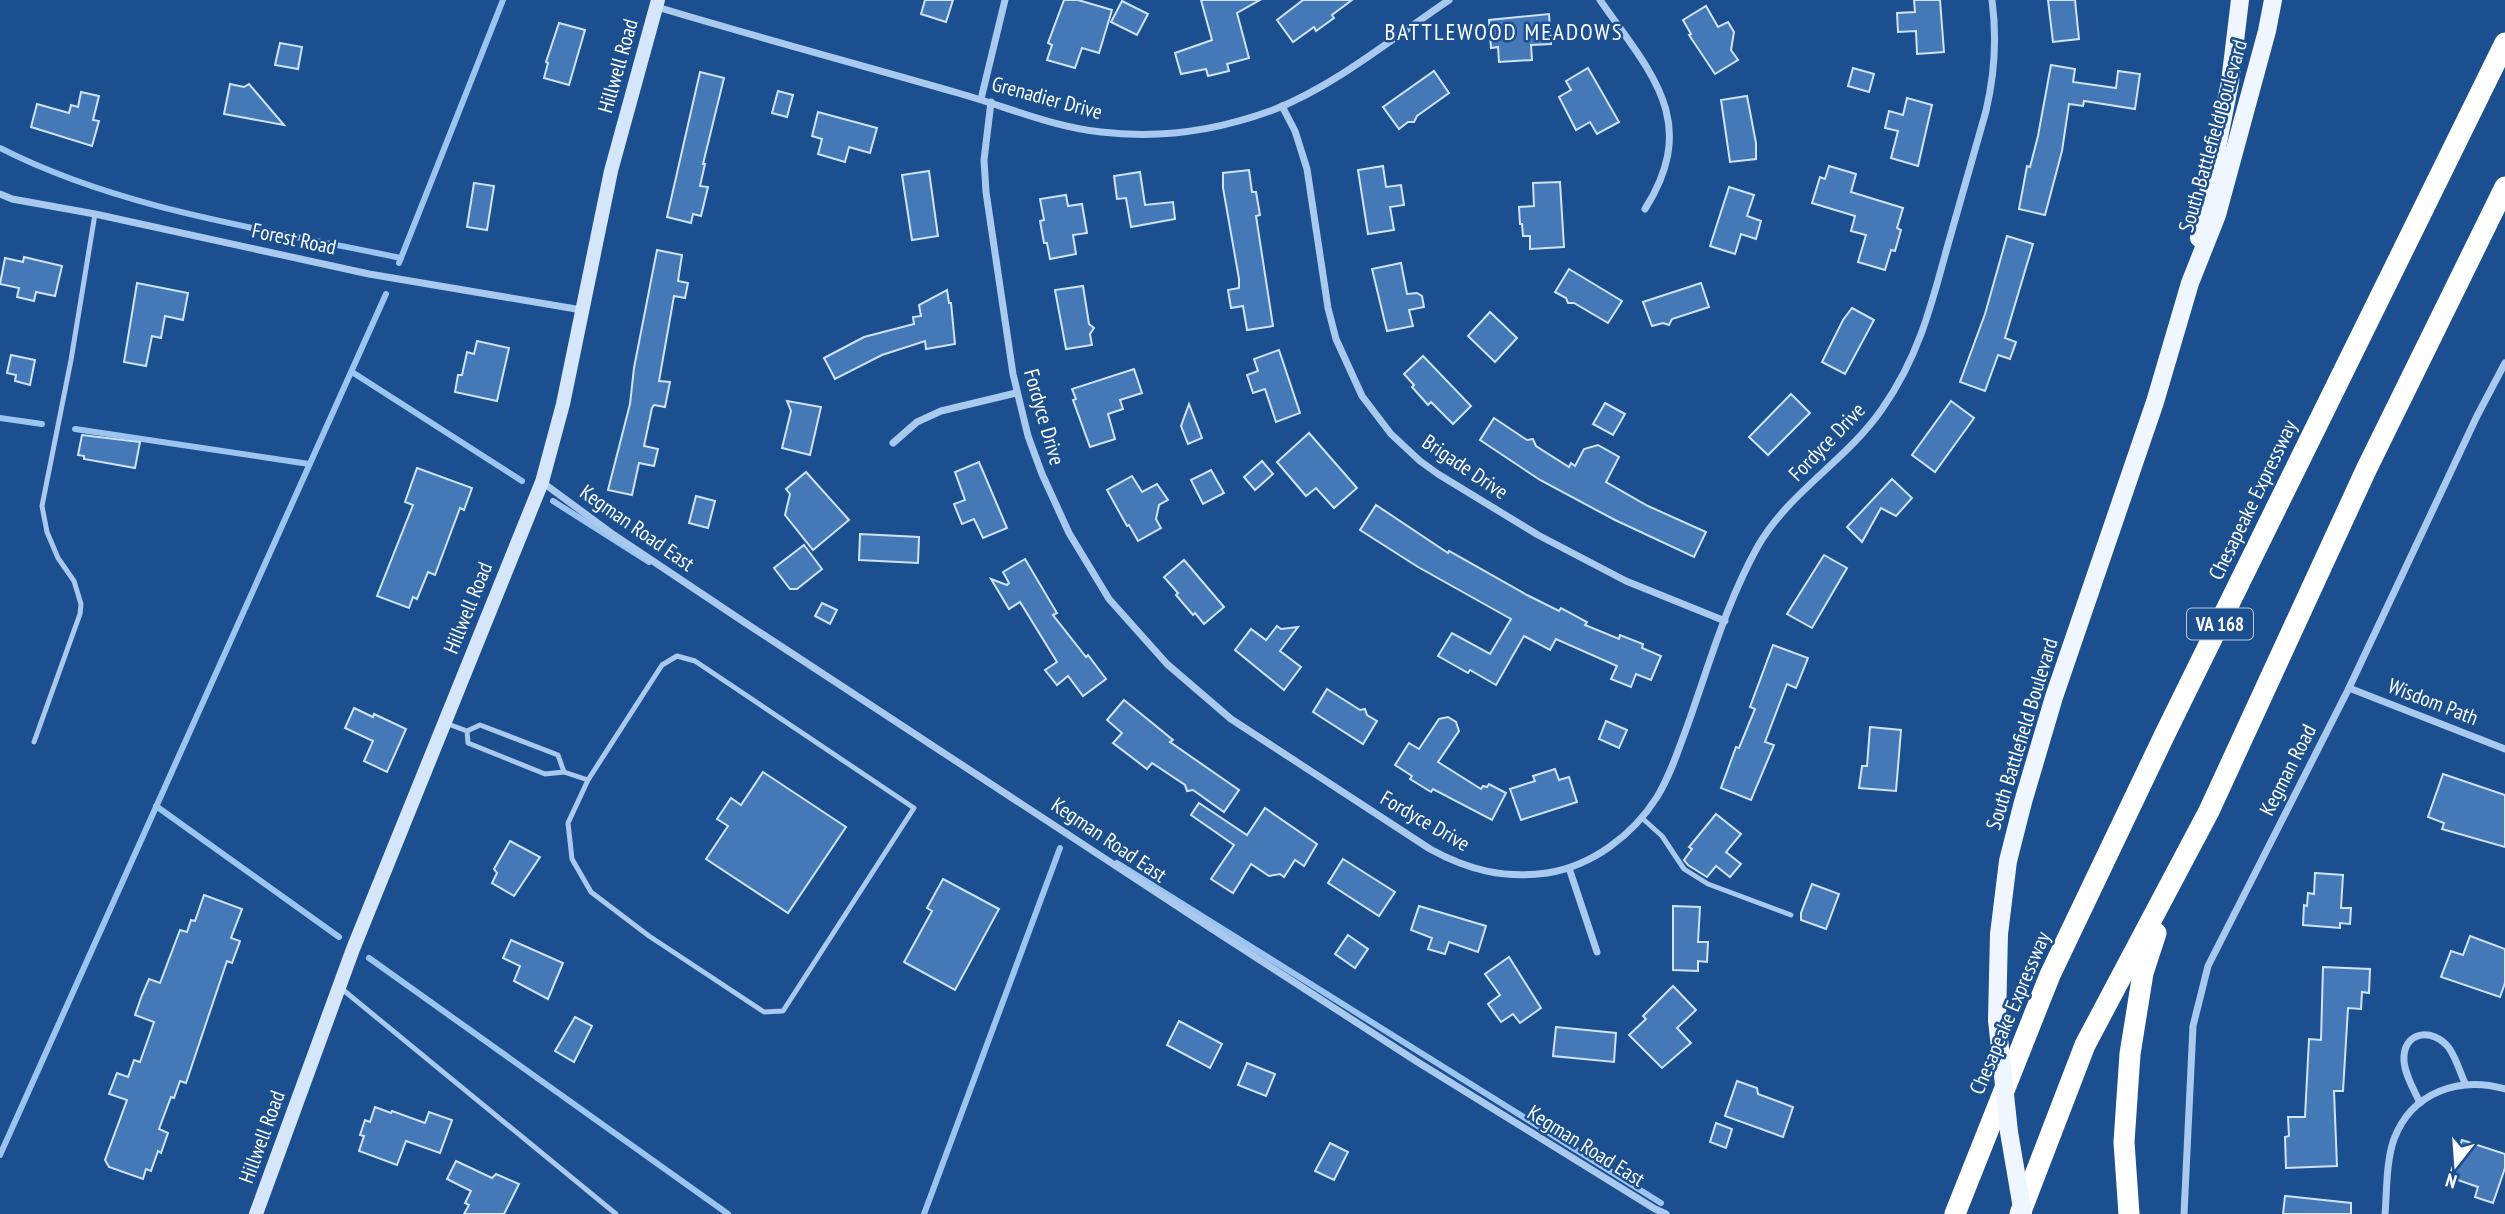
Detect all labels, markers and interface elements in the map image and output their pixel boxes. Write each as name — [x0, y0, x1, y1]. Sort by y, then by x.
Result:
street label: Hillwell Road — [591, 16, 644, 116]
district label: BATTLEWOOD MEADOWS — [1384, 17, 1624, 46]
street label: South Battlefield Boulevard — [2172, 36, 2253, 235]
street label: Grenadier Drive — [989, 70, 1105, 125]
street label: Forest Road — [250, 216, 339, 261]
street label: Fordyce Drive — [1018, 366, 1071, 468]
street label: Fordyce Drive — [1783, 397, 1871, 487]
street label: Chesapeake Expressway — [2202, 415, 2303, 584]
street label: Brigade Drive — [1417, 428, 1513, 505]
street label: Kegman Road East — [575, 478, 700, 577]
street label: Hillwell Road — [437, 558, 498, 658]
road number: VA 168 — [2187, 608, 2253, 639]
street label: South Battlefield Boulevard — [1980, 635, 2064, 833]
street label: Wisdom Path — [2384, 672, 2482, 731]
street label: Kegman Road — [2253, 720, 2322, 820]
street label: Fordyce Drive — [1376, 784, 1475, 857]
street label: Kegman Road East — [1046, 791, 1172, 888]
street label: Chesapeake Expressway — [1963, 927, 2056, 1098]
street label: Hillwell Road — [232, 1087, 291, 1187]
street label: Kegman Road East — [1523, 1099, 1650, 1192]
north arrow — [2421, 1130, 2491, 1200]
text: N — [2443, 1168, 2459, 1194]

